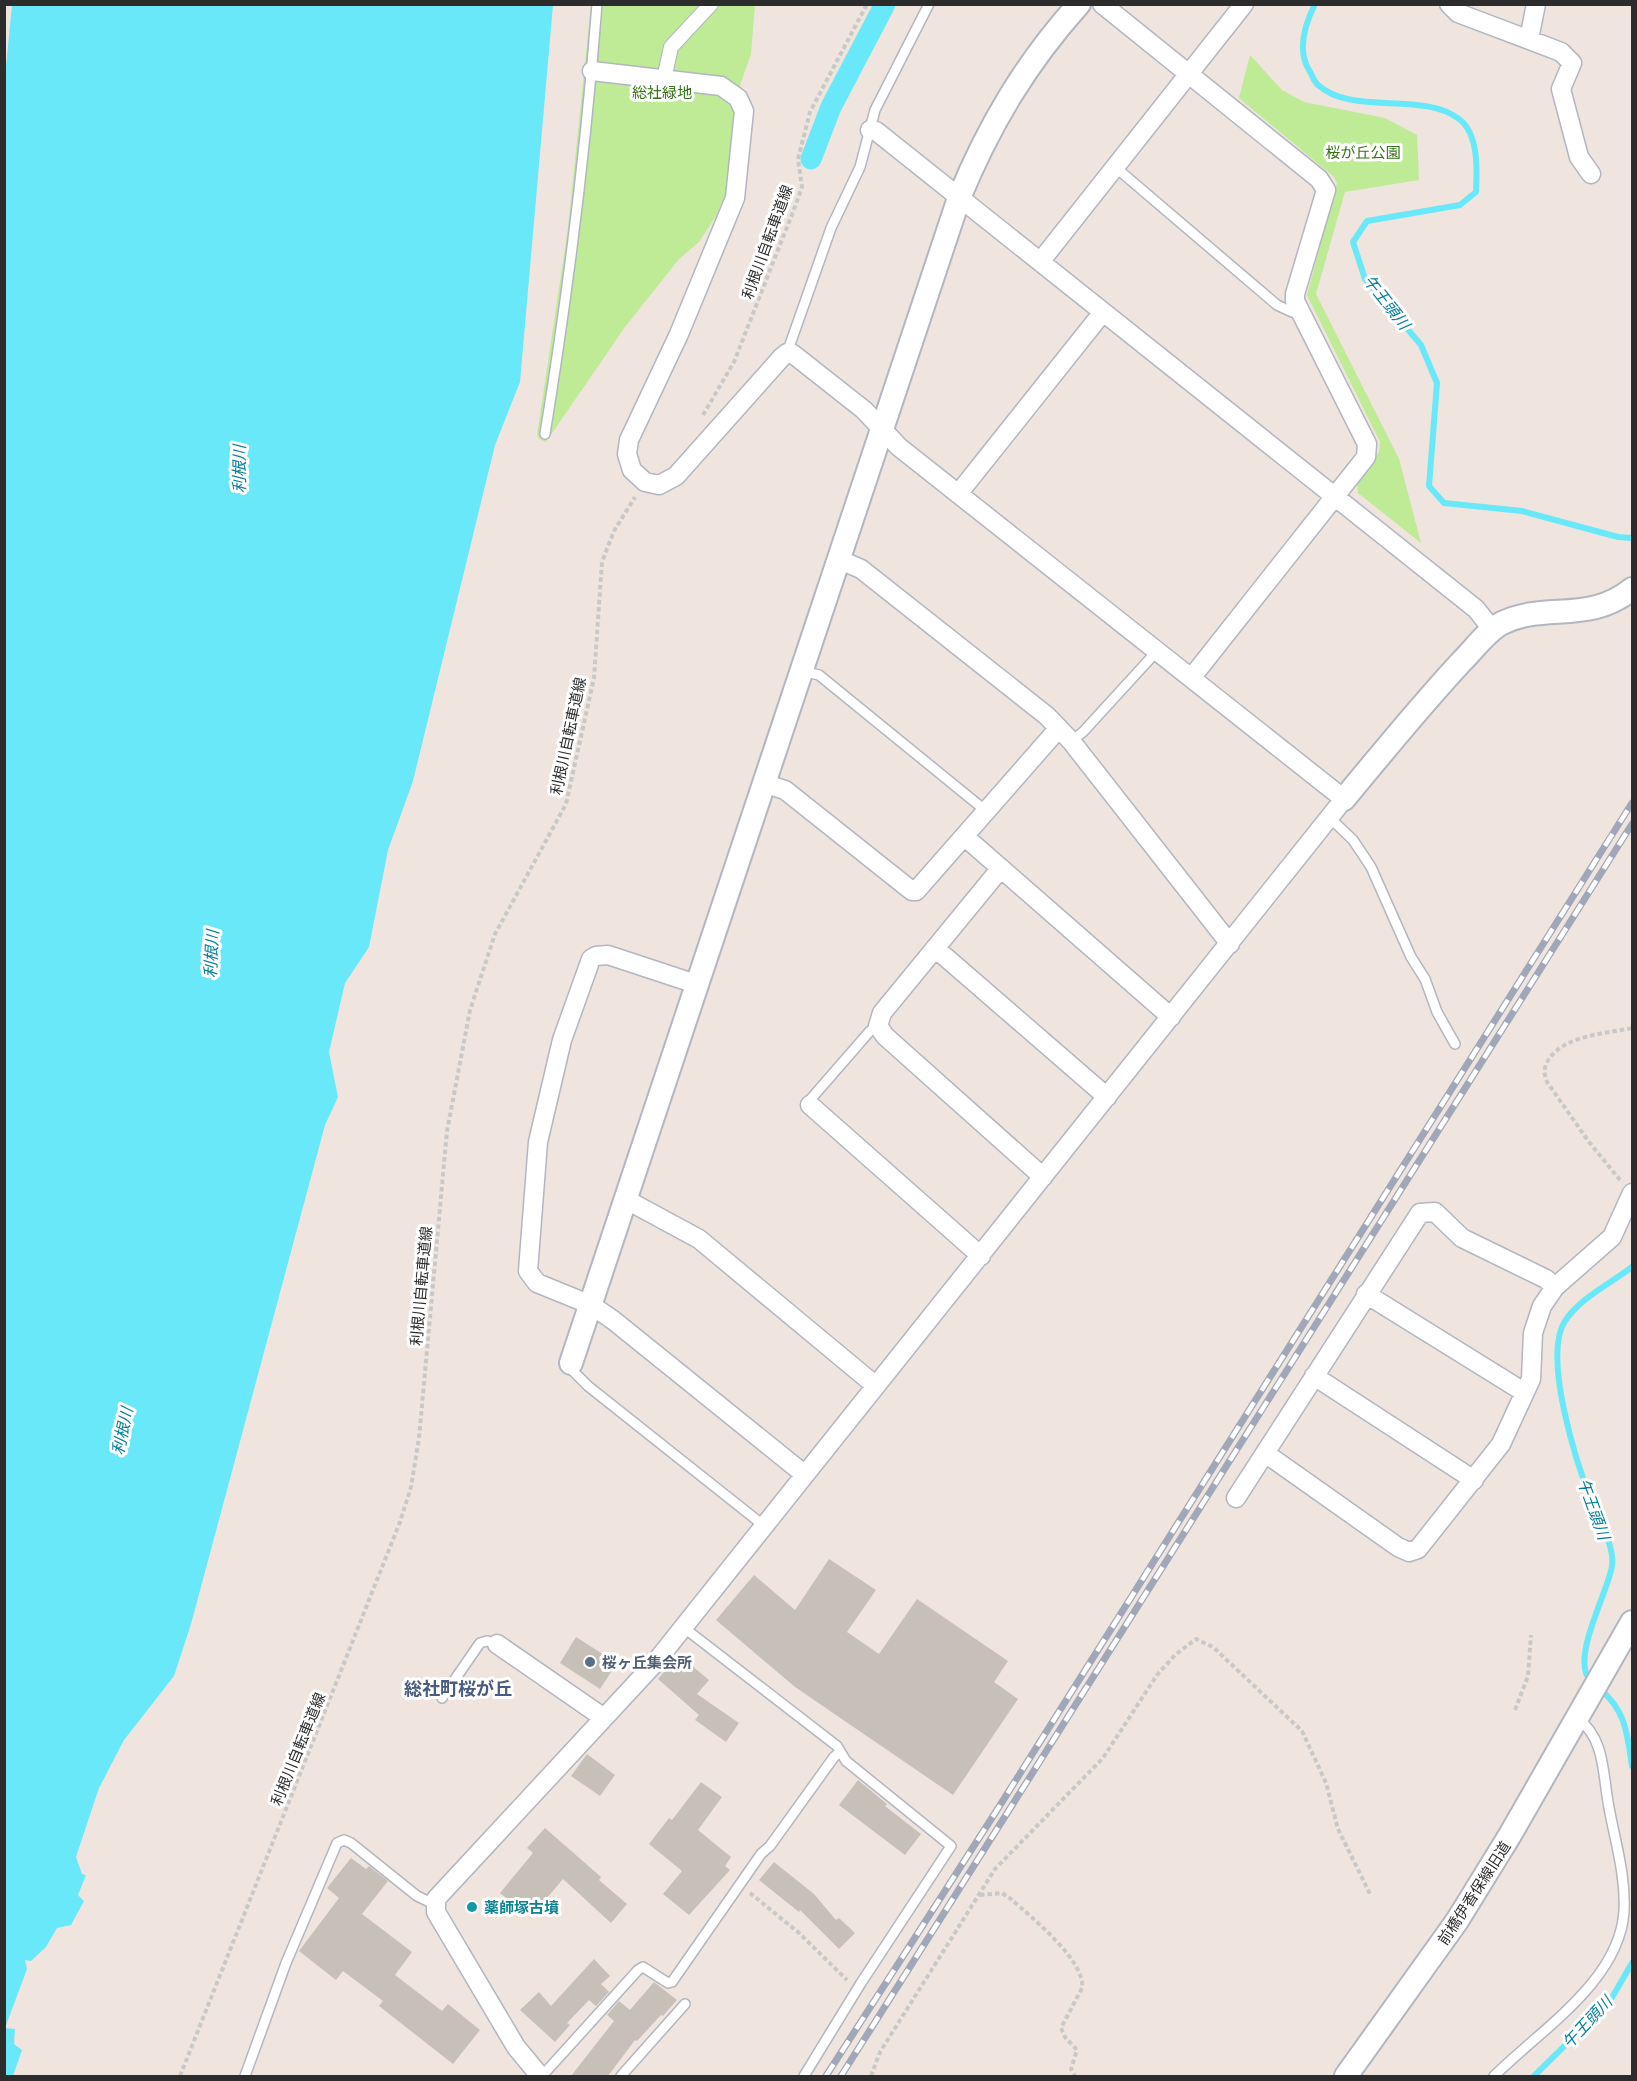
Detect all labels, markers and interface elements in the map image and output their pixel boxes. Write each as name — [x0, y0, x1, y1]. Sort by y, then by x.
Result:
park label: 総社緑地 — [632, 82, 692, 103]
park label: 桜が丘公園 — [1325, 142, 1401, 163]
street label: 利根川自転車道線 — [737, 182, 797, 302]
water label: 午王頭川 — [1359, 270, 1417, 336]
water label: 利根川 — [228, 443, 250, 493]
street label: 利根川自転車道線 — [545, 675, 591, 797]
water label: 利根川 — [199, 927, 223, 979]
street label: 利根川自転車道線 — [405, 1225, 437, 1347]
water label: 利根川 — [106, 1403, 138, 1457]
water label: 午王頭川 — [1573, 1475, 1616, 1545]
place label: 桜ヶ丘集会所 — [602, 1652, 692, 1673]
marker: 桜ヶ丘集会所 — [583, 1655, 597, 1669]
district label: 総社町桜が丘 — [404, 1676, 512, 1700]
street label: 利根川自転車道線 — [266, 1689, 330, 1809]
street label: 前橋伊香保線旧道 — [1433, 1837, 1515, 1949]
place label: 薬師塚古墳 — [484, 1897, 559, 1918]
marker: 薬師塚古墳 — [465, 1900, 479, 1914]
water label: 午王頭川 — [1557, 1990, 1618, 2053]

